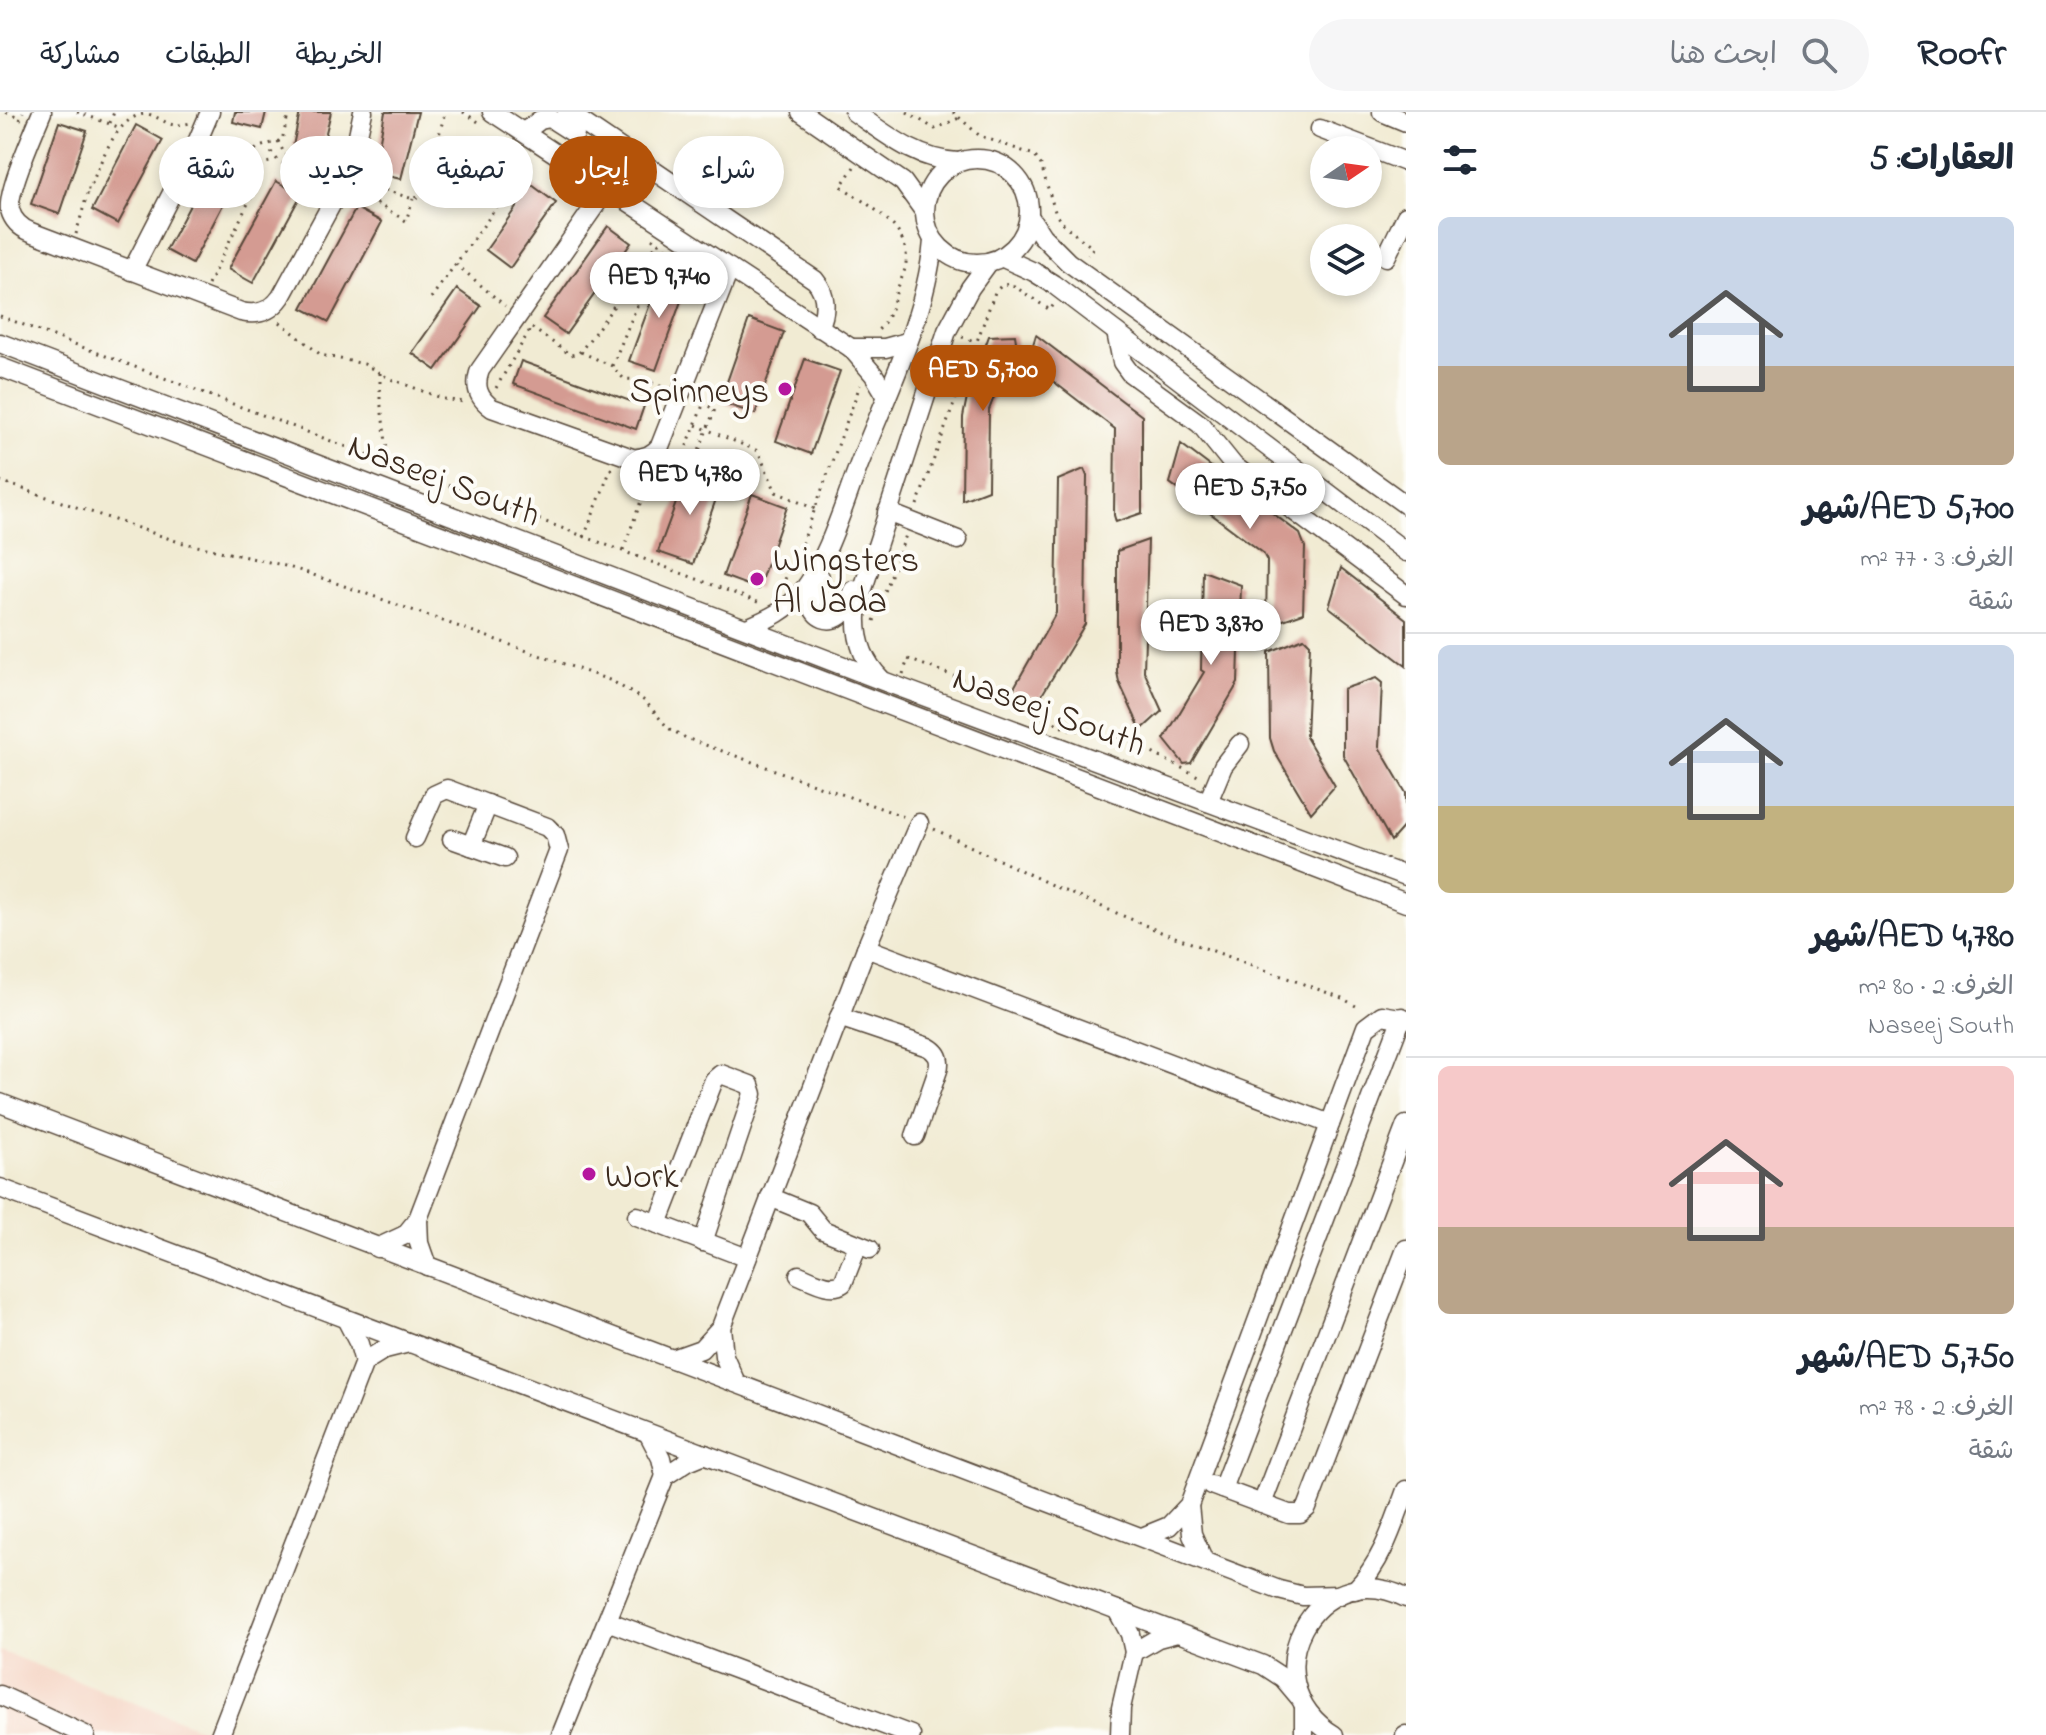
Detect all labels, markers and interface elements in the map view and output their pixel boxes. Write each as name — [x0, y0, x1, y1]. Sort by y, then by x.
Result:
search box — [1309, 19, 1869, 91]
text: Roofr — [1917, 27, 2006, 83]
icon: search — [1797, 33, 1841, 77]
text: ابحث هنا — [1669, 34, 1777, 78]
text: مشاركة — [40, 36, 121, 77]
text: الطبقات — [165, 36, 251, 77]
text: الخريطة — [295, 36, 383, 77]
chip: شقة — [159, 136, 264, 208]
chip: جديد — [280, 136, 393, 208]
chip: تصفية — [409, 136, 533, 208]
chip: إيجار — [549, 136, 657, 208]
chip: شراء — [673, 136, 784, 208]
north arrow — [1310, 136, 1382, 208]
map controls — [1310, 136, 1382, 296]
text: العقارات: 5 — [1869, 136, 2014, 186]
icon: filters — [1438, 138, 1482, 182]
button: layers — [1310, 224, 1382, 296]
pin: AED 9,740 — [567, 252, 751, 320]
text: AED 9,740 — [608, 259, 710, 297]
icon: home — [1654, 269, 1798, 413]
pin: AED 5,700 — [891, 345, 1075, 413]
text: AED 5,700 — [928, 352, 1038, 390]
place label: Spinneys — [630, 367, 769, 420]
marker: Spinneys — [776, 380, 794, 398]
street label: Naseej South — [340, 421, 547, 543]
pin: AED 4,780 — [598, 449, 782, 517]
text: AED 4,780 — [638, 456, 742, 494]
pin: AED 5,750 — [1158, 463, 1342, 531]
text: AED 5,750 — [1193, 470, 1307, 508]
text: AED 5,700/شهر — [1803, 485, 2014, 535]
place label: Wingsters Al Jada — [773, 536, 919, 630]
text: الغرف: 3 · 77 m² — [1860, 541, 2014, 579]
marker: Wingsters Al Jada — [748, 570, 766, 588]
text: شقة — [1969, 584, 2014, 622]
pin: AED 3,870 — [1119, 599, 1303, 667]
text: AED 3,870 — [1159, 606, 1263, 644]
street label: Naseej South — [944, 654, 1152, 773]
icon: home — [1654, 697, 1798, 841]
text: AED 4,780/شهر — [1811, 913, 2014, 963]
text: الغرف: 2 · 80 m² — [1858, 969, 2014, 1007]
text: Naseej South — [1868, 1008, 2014, 1046]
icon: home — [1654, 1118, 1798, 1262]
place label: Work — [605, 1152, 679, 1205]
marker: Work — [580, 1165, 598, 1183]
text: AED 5,750/شهر — [1798, 1334, 2014, 1384]
text: الغرف: 2 · 78 m² — [1859, 1390, 2014, 1428]
text: شقة — [1969, 1433, 2014, 1471]

